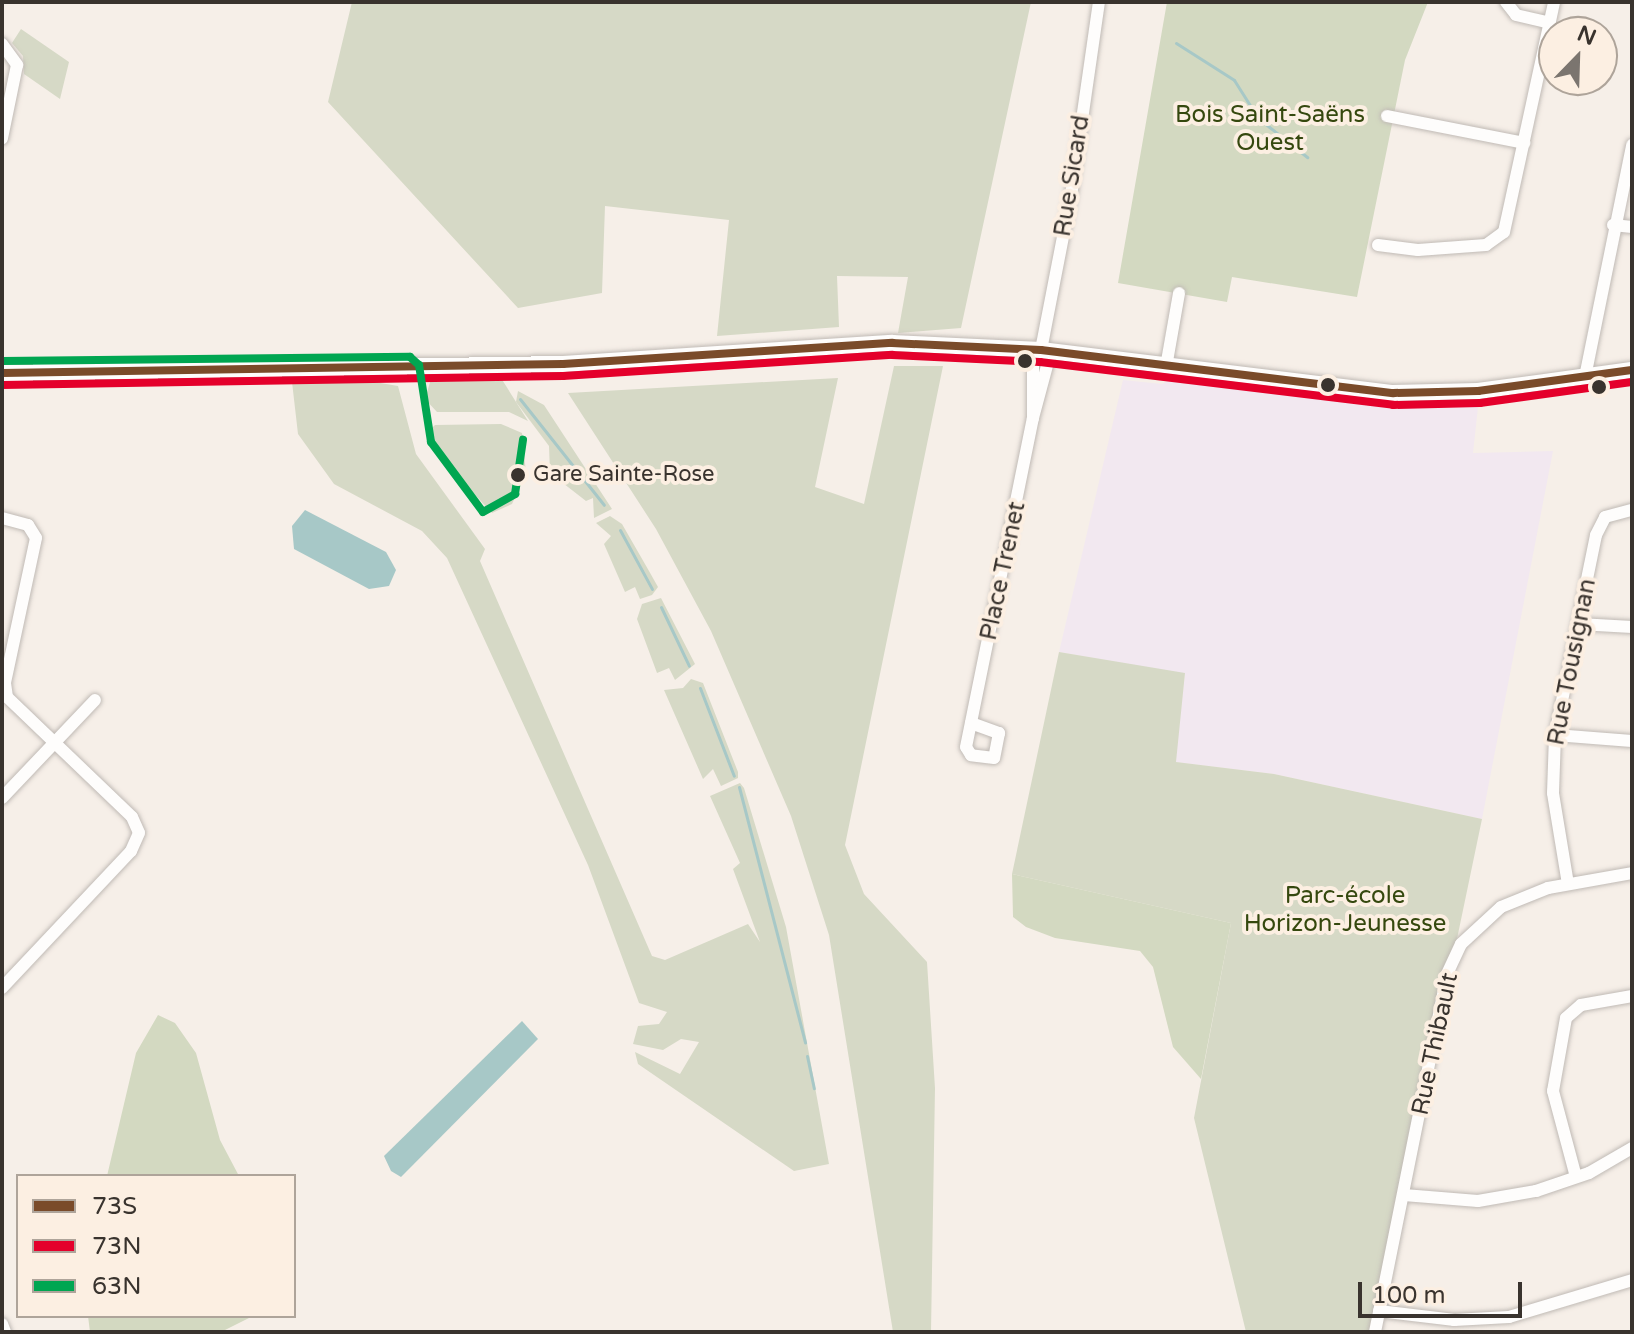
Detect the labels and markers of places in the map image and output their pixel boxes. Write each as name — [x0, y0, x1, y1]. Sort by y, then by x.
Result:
unlabelled marker — [1017, 353, 1033, 369]
unlabelled marker — [1320, 377, 1336, 393]
unlabelled marker — [1591, 379, 1607, 395]
place label: Gare Sainte-Rose — [533, 462, 715, 488]
marker: Gare Sainte-Rose — [510, 467, 526, 483]

